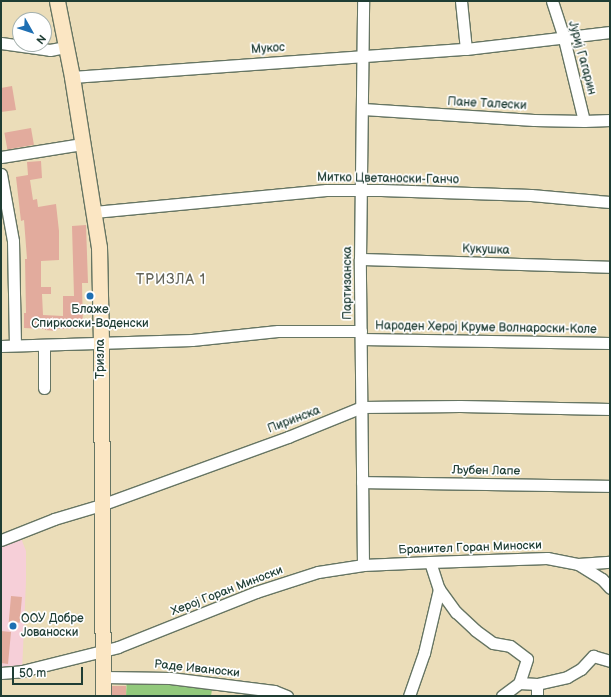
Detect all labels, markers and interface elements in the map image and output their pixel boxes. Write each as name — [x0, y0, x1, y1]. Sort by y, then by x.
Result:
north arrow — [12, 12, 52, 52]
street label: Јуриј Гагарин — [565, 19, 599, 97]
text: N — [33, 32, 49, 47]
street label: Мукос — [251, 41, 285, 57]
street label: Пане Талески — [447, 95, 527, 113]
street label: Митко Цветаноски-Ганчо — [317, 171, 459, 187]
street label: Кукушка — [462, 242, 510, 258]
street label: Партизанска — [341, 246, 355, 320]
district label: ТРИЗЛА 1 — [136, 272, 206, 288]
marker: Блаже Спиркоски-Воденски — [85, 291, 95, 301]
place label: Блаже Спиркоски-Воденски — [31, 303, 149, 331]
street label: Народен Херој Круме Волнароски-Коле — [375, 319, 597, 337]
street label: Тризла — [94, 339, 108, 379]
street label: Пиринска — [266, 403, 322, 437]
street label: Љубен Лапе — [452, 463, 520, 479]
street label: Бранител Горан Миноски — [398, 538, 542, 558]
street label: Херој Горан Миноски — [169, 563, 285, 619]
place label: ООУ Добре Јованоски — [21, 612, 84, 640]
marker: ООУ Добре Јованоски — [8, 621, 18, 631]
street label: Раде Иваноски — [153, 657, 241, 681]
scale bar — [14, 659, 85, 685]
text: 50 m — [19, 666, 46, 681]

